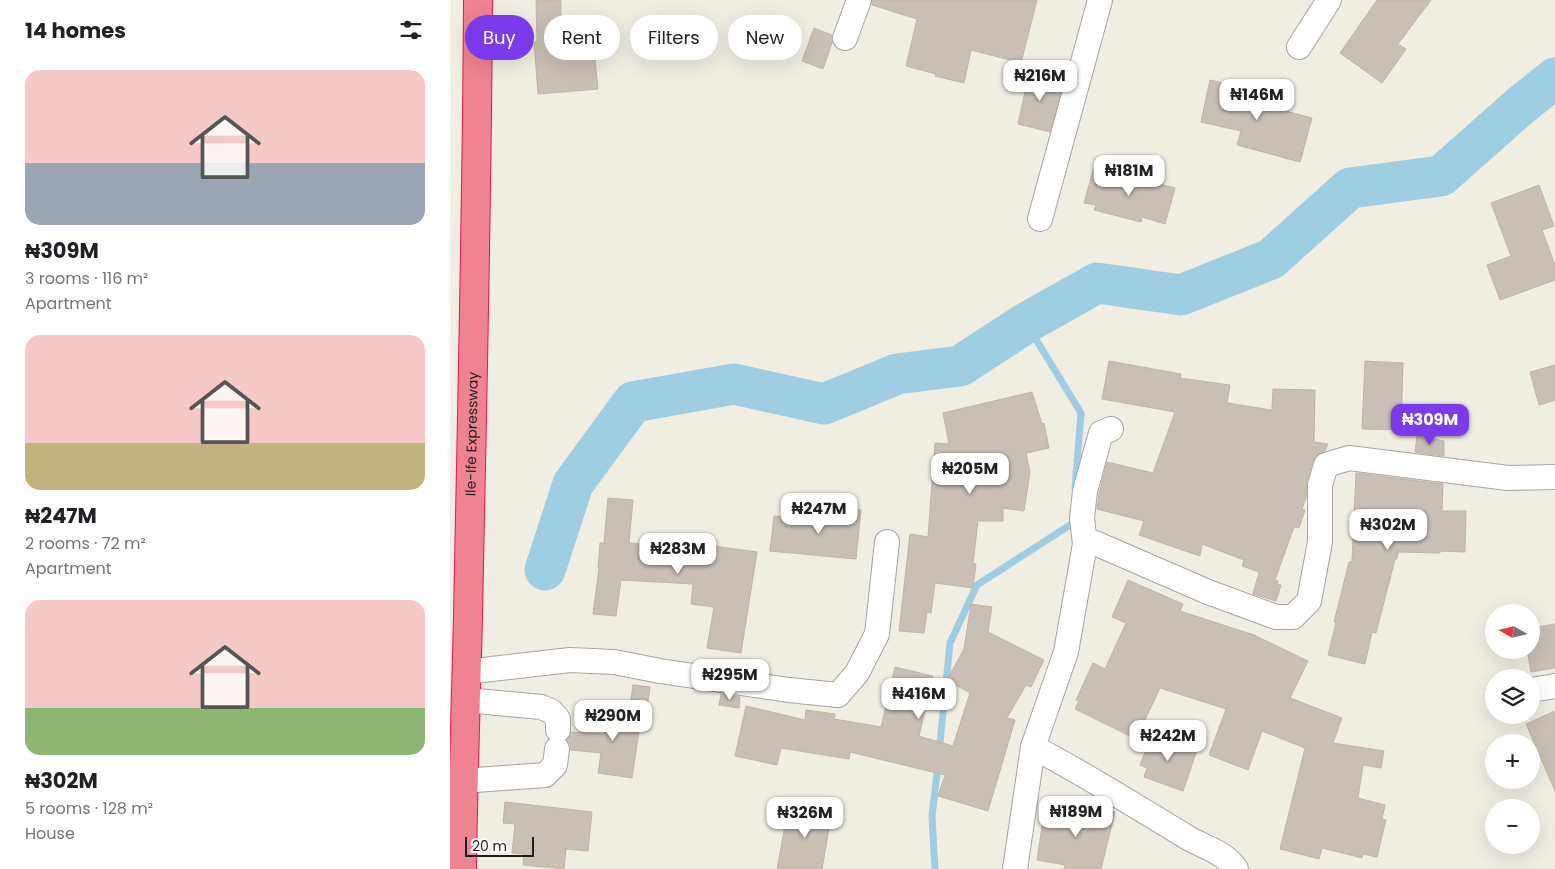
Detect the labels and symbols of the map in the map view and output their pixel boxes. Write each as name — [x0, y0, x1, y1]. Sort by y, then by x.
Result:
pin: ₦216M — [1005, 59, 1075, 102]
pin: ₦146M — [1222, 78, 1292, 121]
pin: ₦181M — [1094, 154, 1164, 197]
street label: Ile-Ife Expressway — [460, 371, 483, 496]
pin: ₦309M — [1395, 404, 1465, 446]
pin: ₦205M — [935, 452, 1005, 495]
pin: ₦247M — [784, 492, 854, 535]
pin: ₦302M — [1353, 508, 1423, 551]
pin: ₦283M — [643, 532, 713, 575]
north arrow — [1485, 604, 1540, 659]
pin: ₦295M — [695, 658, 765, 701]
pin: ₦416M — [884, 678, 954, 720]
pin: ₦290M — [578, 700, 648, 742]
pin: ₦242M — [1133, 720, 1203, 762]
pin: ₦326M — [770, 796, 840, 839]
pin: ₦189M — [1041, 796, 1111, 838]
scale bar — [465, 834, 534, 857]

